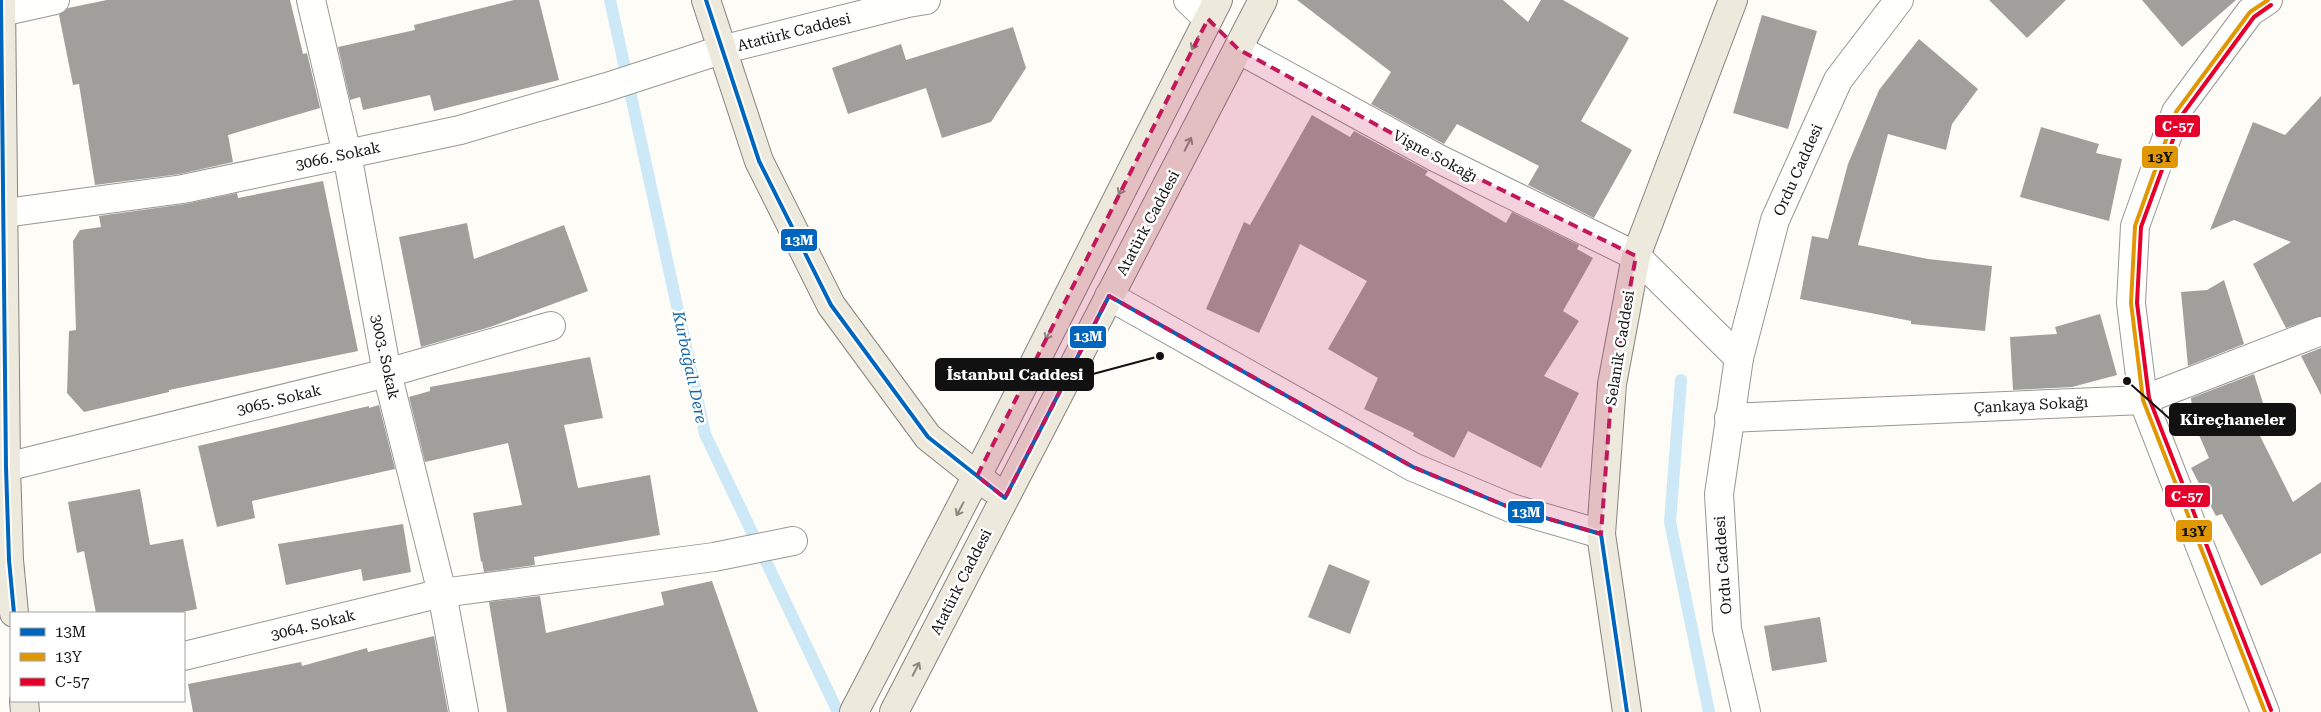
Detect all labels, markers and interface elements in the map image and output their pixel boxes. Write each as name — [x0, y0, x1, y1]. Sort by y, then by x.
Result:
street label: Atatürk Caddesi — [735, 9, 853, 55]
one-way arrow — [1190, 35, 1199, 50]
line badge: C-57 — [2154, 114, 2201, 138]
text: C-57 — [2162, 118, 2194, 134]
street label: Ordu Caddesi — [1770, 121, 1826, 219]
street label: Vişne Sokağı — [1390, 126, 1481, 186]
one-way arrow — [1183, 137, 1193, 152]
street label: 3066. Sokak — [294, 138, 383, 174]
line badge: 13Y — [2141, 145, 2179, 169]
text: 13Y — [2147, 149, 2173, 165]
street label: Atatürk Caddesi — [1113, 167, 1183, 279]
one-way arrow — [1117, 180, 1126, 195]
line badge: 13M — [780, 228, 818, 252]
text: 13M — [784, 232, 814, 248]
street label: Selanik Caddesi — [1602, 289, 1638, 407]
water label: Kurbağalı Dere — [669, 308, 711, 425]
street label: 3003. Sokak — [367, 313, 403, 402]
line badge: 13M — [1069, 325, 1107, 349]
one-way arrow — [1044, 326, 1054, 341]
text: 13M — [1073, 328, 1103, 344]
callout: İstanbul Caddesi̇ — [936, 359, 1093, 390]
text: İstanbul Caddesi̇ — [947, 365, 1084, 384]
street label: 3065. Sokak — [235, 381, 324, 419]
street label: Çankaya Sokağı — [1973, 393, 2089, 417]
callout: Kireçhaneler — [2170, 404, 2295, 435]
text: Kireçhaneler — [2180, 410, 2286, 429]
line badge: C-57 — [2164, 484, 2211, 508]
text: C-57 — [2171, 488, 2203, 504]
line badge: 13M — [1507, 500, 1545, 524]
one-way arrow — [955, 502, 965, 517]
text: 13M — [1511, 504, 1541, 520]
street label: Ordu Caddesi — [1711, 515, 1735, 615]
line badge: 13Y — [2175, 519, 2213, 543]
text: 13Y — [2181, 523, 2207, 539]
street label: Atatürk Caddesi — [927, 526, 996, 638]
street label: 3064. Sokak — [269, 606, 358, 644]
legend — [10, 612, 185, 702]
text: 13M — [55, 623, 86, 641]
text: 13Y — [55, 648, 83, 666]
one-way arrow — [912, 662, 921, 677]
text: C-57 — [55, 673, 89, 691]

